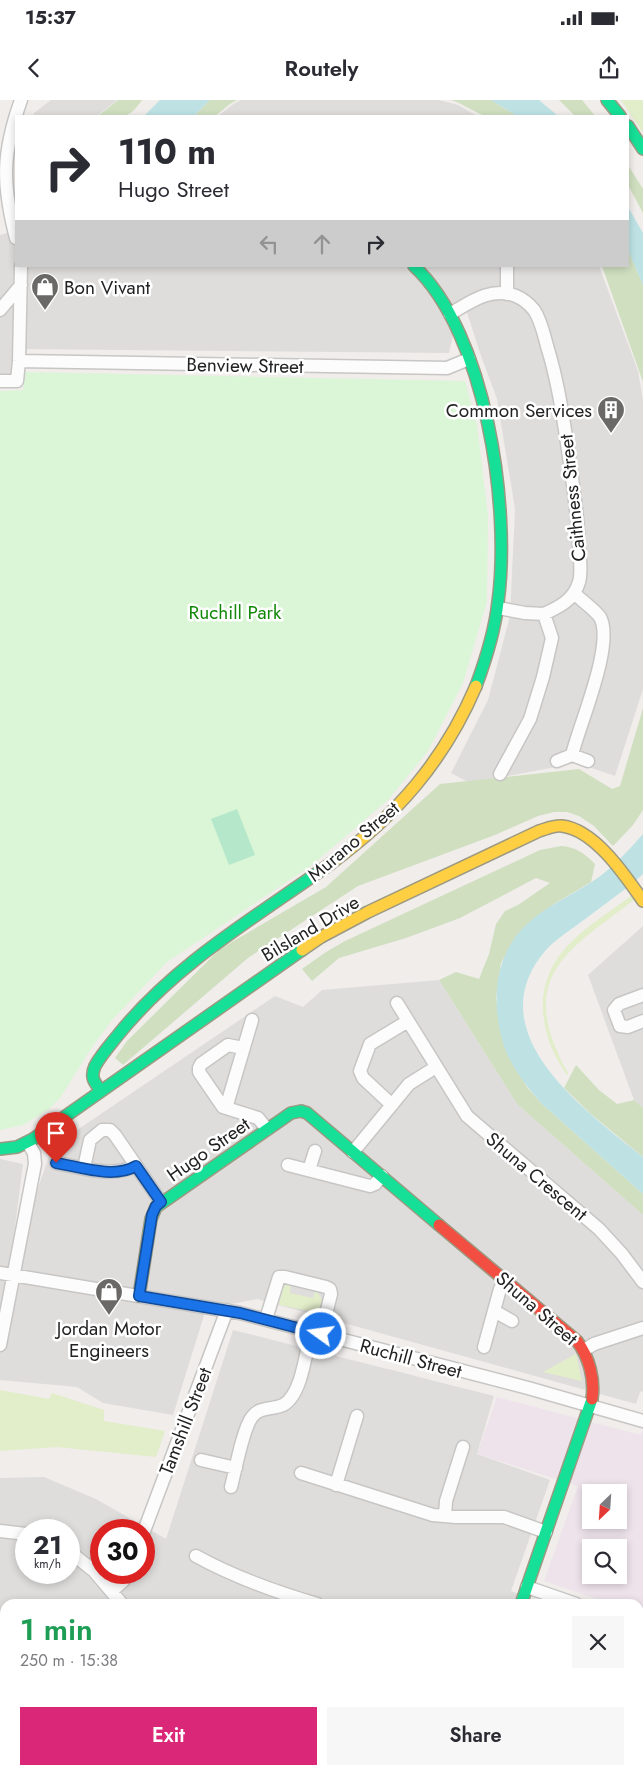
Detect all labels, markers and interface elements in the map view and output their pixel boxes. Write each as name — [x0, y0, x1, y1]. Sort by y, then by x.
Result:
text: 15:37 — [25, 4, 76, 31]
text: Routely — [285, 52, 358, 84]
icon: back — [20, 54, 48, 82]
icon: share — [595, 54, 623, 82]
text: 110 m — [118, 127, 216, 177]
icon: right — [35, 135, 100, 200]
text: Hugo Street — [118, 173, 229, 205]
icon: left — [255, 230, 283, 258]
icon: ahead — [308, 230, 336, 258]
icon: right — [361, 230, 389, 258]
shop icon: Bon Vivant — [30, 272, 60, 311]
place label: Bon Vivant — [64, 274, 151, 301]
street label: Benview Street — [186, 351, 304, 380]
building icon: Common Services — [596, 395, 626, 434]
place label: Common Services — [446, 397, 592, 424]
street label: Caithness Street — [552, 433, 593, 563]
park label: Ruchill Park — [189, 599, 282, 626]
street label: Murano Street — [302, 795, 405, 888]
street label: Bilsland Drive — [256, 888, 364, 968]
street label: Hugo Street — [161, 1111, 256, 1188]
pin — [35, 1112, 77, 1163]
icon: arrive — [42, 1119, 70, 1147]
street label: Shuna Crescent — [480, 1126, 594, 1227]
street label: Shuna Street — [490, 1265, 584, 1352]
shop icon: Jordan Motor Engineers — [94, 1277, 124, 1316]
position arrow — [294, 1307, 346, 1359]
place label: Jordan Motor Engineers — [54, 1315, 162, 1364]
street label: Ruchill Street — [357, 1332, 465, 1385]
street label: Tamshill Street — [153, 1363, 219, 1479]
north arrow — [582, 1484, 628, 1529]
map controls — [582, 1484, 627, 1584]
speed limit sign: 30 — [90, 1519, 155, 1584]
text: 21 — [33, 1527, 62, 1563]
button: search — [582, 1539, 627, 1584]
text: km/h — [34, 1555, 61, 1573]
text: 1 min — [20, 1608, 93, 1651]
button: close — [572, 1616, 624, 1668]
text: 250 m · 15:38 — [20, 1649, 118, 1672]
button: Exit — [20, 1707, 317, 1765]
button: Share — [327, 1707, 624, 1765]

